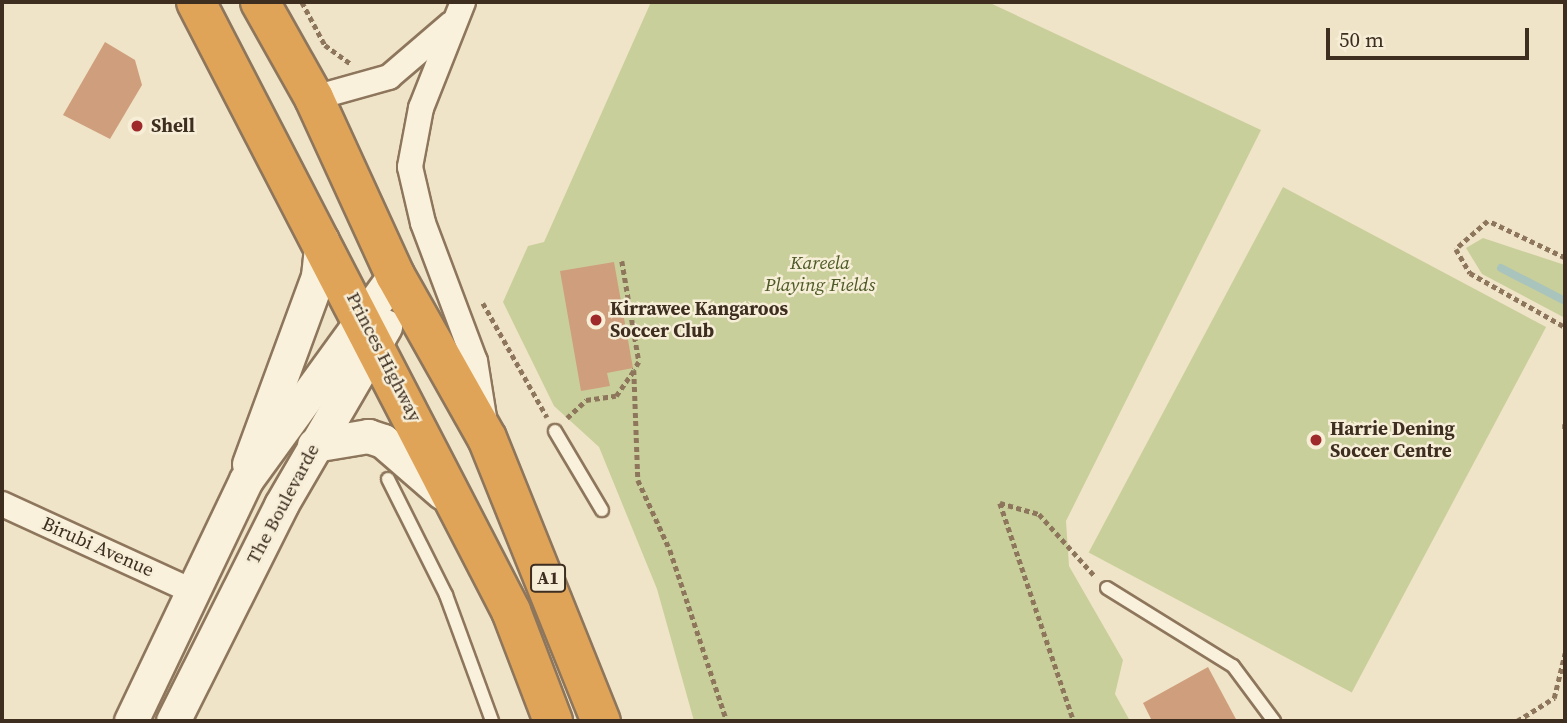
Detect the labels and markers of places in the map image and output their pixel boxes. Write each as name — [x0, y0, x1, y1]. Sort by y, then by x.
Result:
place label: Shell — [151, 115, 195, 137]
marker: Shell — [129, 118, 145, 134]
place label: Kirrawee Kangaroos Soccer Club — [610, 298, 788, 342]
marker: Kirrawee Kangaroos Soccer Club — [588, 312, 604, 328]
place label: Harrie Dening Soccer Centre — [1330, 418, 1455, 462]
marker: Harrie Dening Soccer Centre — [1308, 432, 1324, 448]

